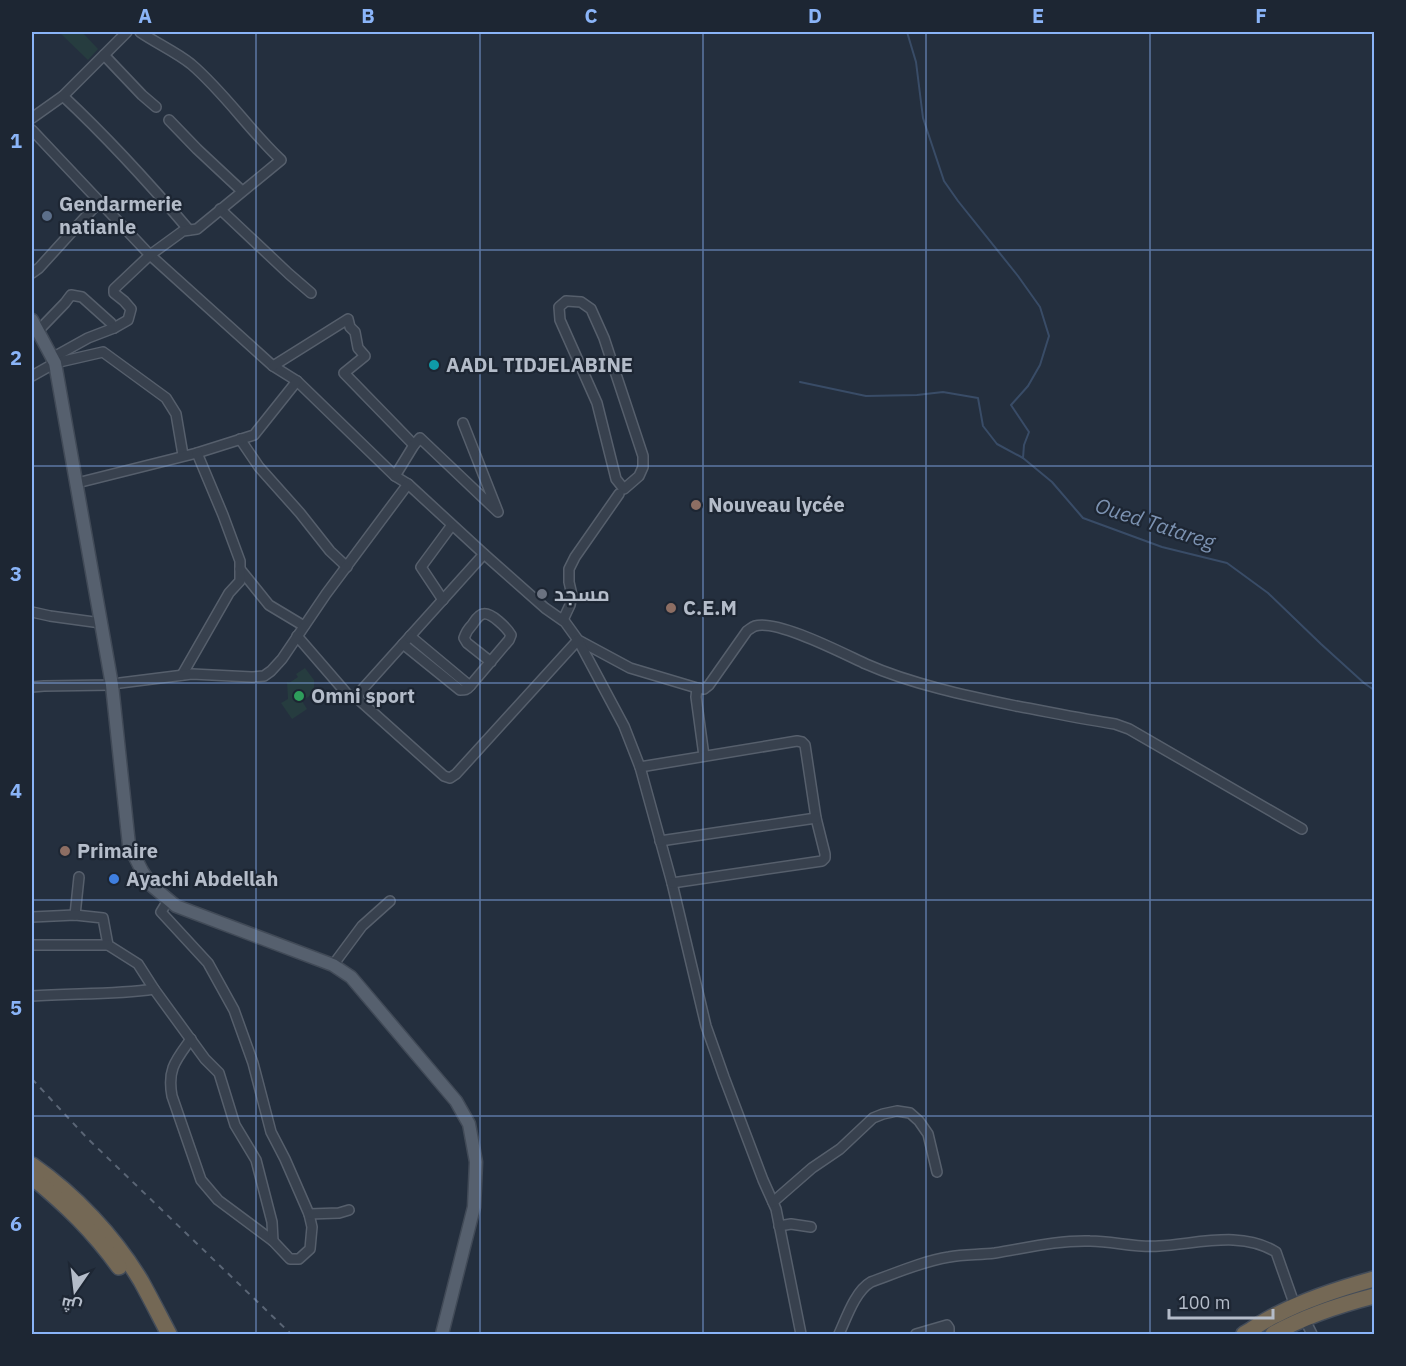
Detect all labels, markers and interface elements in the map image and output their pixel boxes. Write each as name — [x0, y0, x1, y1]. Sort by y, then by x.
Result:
text: A — [138, 2, 152, 29]
text: B — [361, 2, 375, 29]
text: C — [584, 2, 598, 29]
text: D — [808, 2, 822, 29]
text: E — [1032, 2, 1044, 29]
text: F — [1255, 2, 1267, 29]
text: 1 — [10, 127, 22, 154]
place label: Gendarmerie natianle — [59, 190, 182, 240]
marker: Gendarmerie natianle — [40, 209, 54, 223]
text: 2 — [10, 344, 22, 371]
place label: AADL TIDJELABINE — [446, 351, 633, 378]
marker: AADL TIDJELABINE — [427, 358, 441, 372]
place label: Nouveau lycée — [708, 491, 845, 518]
water label: Oued Tatareg — [1092, 491, 1220, 556]
marker: Nouveau lycée — [689, 498, 703, 512]
text: 3 — [10, 560, 22, 587]
place label: مسجد — [554, 580, 610, 607]
marker: مسجد — [535, 587, 549, 601]
place label: C.E.M — [683, 594, 737, 621]
marker: C.E.M — [664, 601, 678, 615]
place label: Omni sport — [311, 682, 415, 709]
marker: Omni sport — [292, 689, 306, 703]
text: 4 — [10, 777, 22, 804]
place label: Primaire — [77, 837, 158, 864]
marker: Primaire — [58, 844, 72, 858]
place label: Ayachi Abdellah — [126, 865, 278, 892]
marker: Ayachi Abdellah — [107, 872, 121, 886]
text: 5 — [10, 994, 22, 1021]
text: 6 — [10, 1210, 22, 1237]
north arrow — [45, 1261, 105, 1321]
scale bar — [1169, 1282, 1272, 1320]
text: 100 m — [1178, 1291, 1230, 1314]
text: ش — [59, 1293, 84, 1318]

